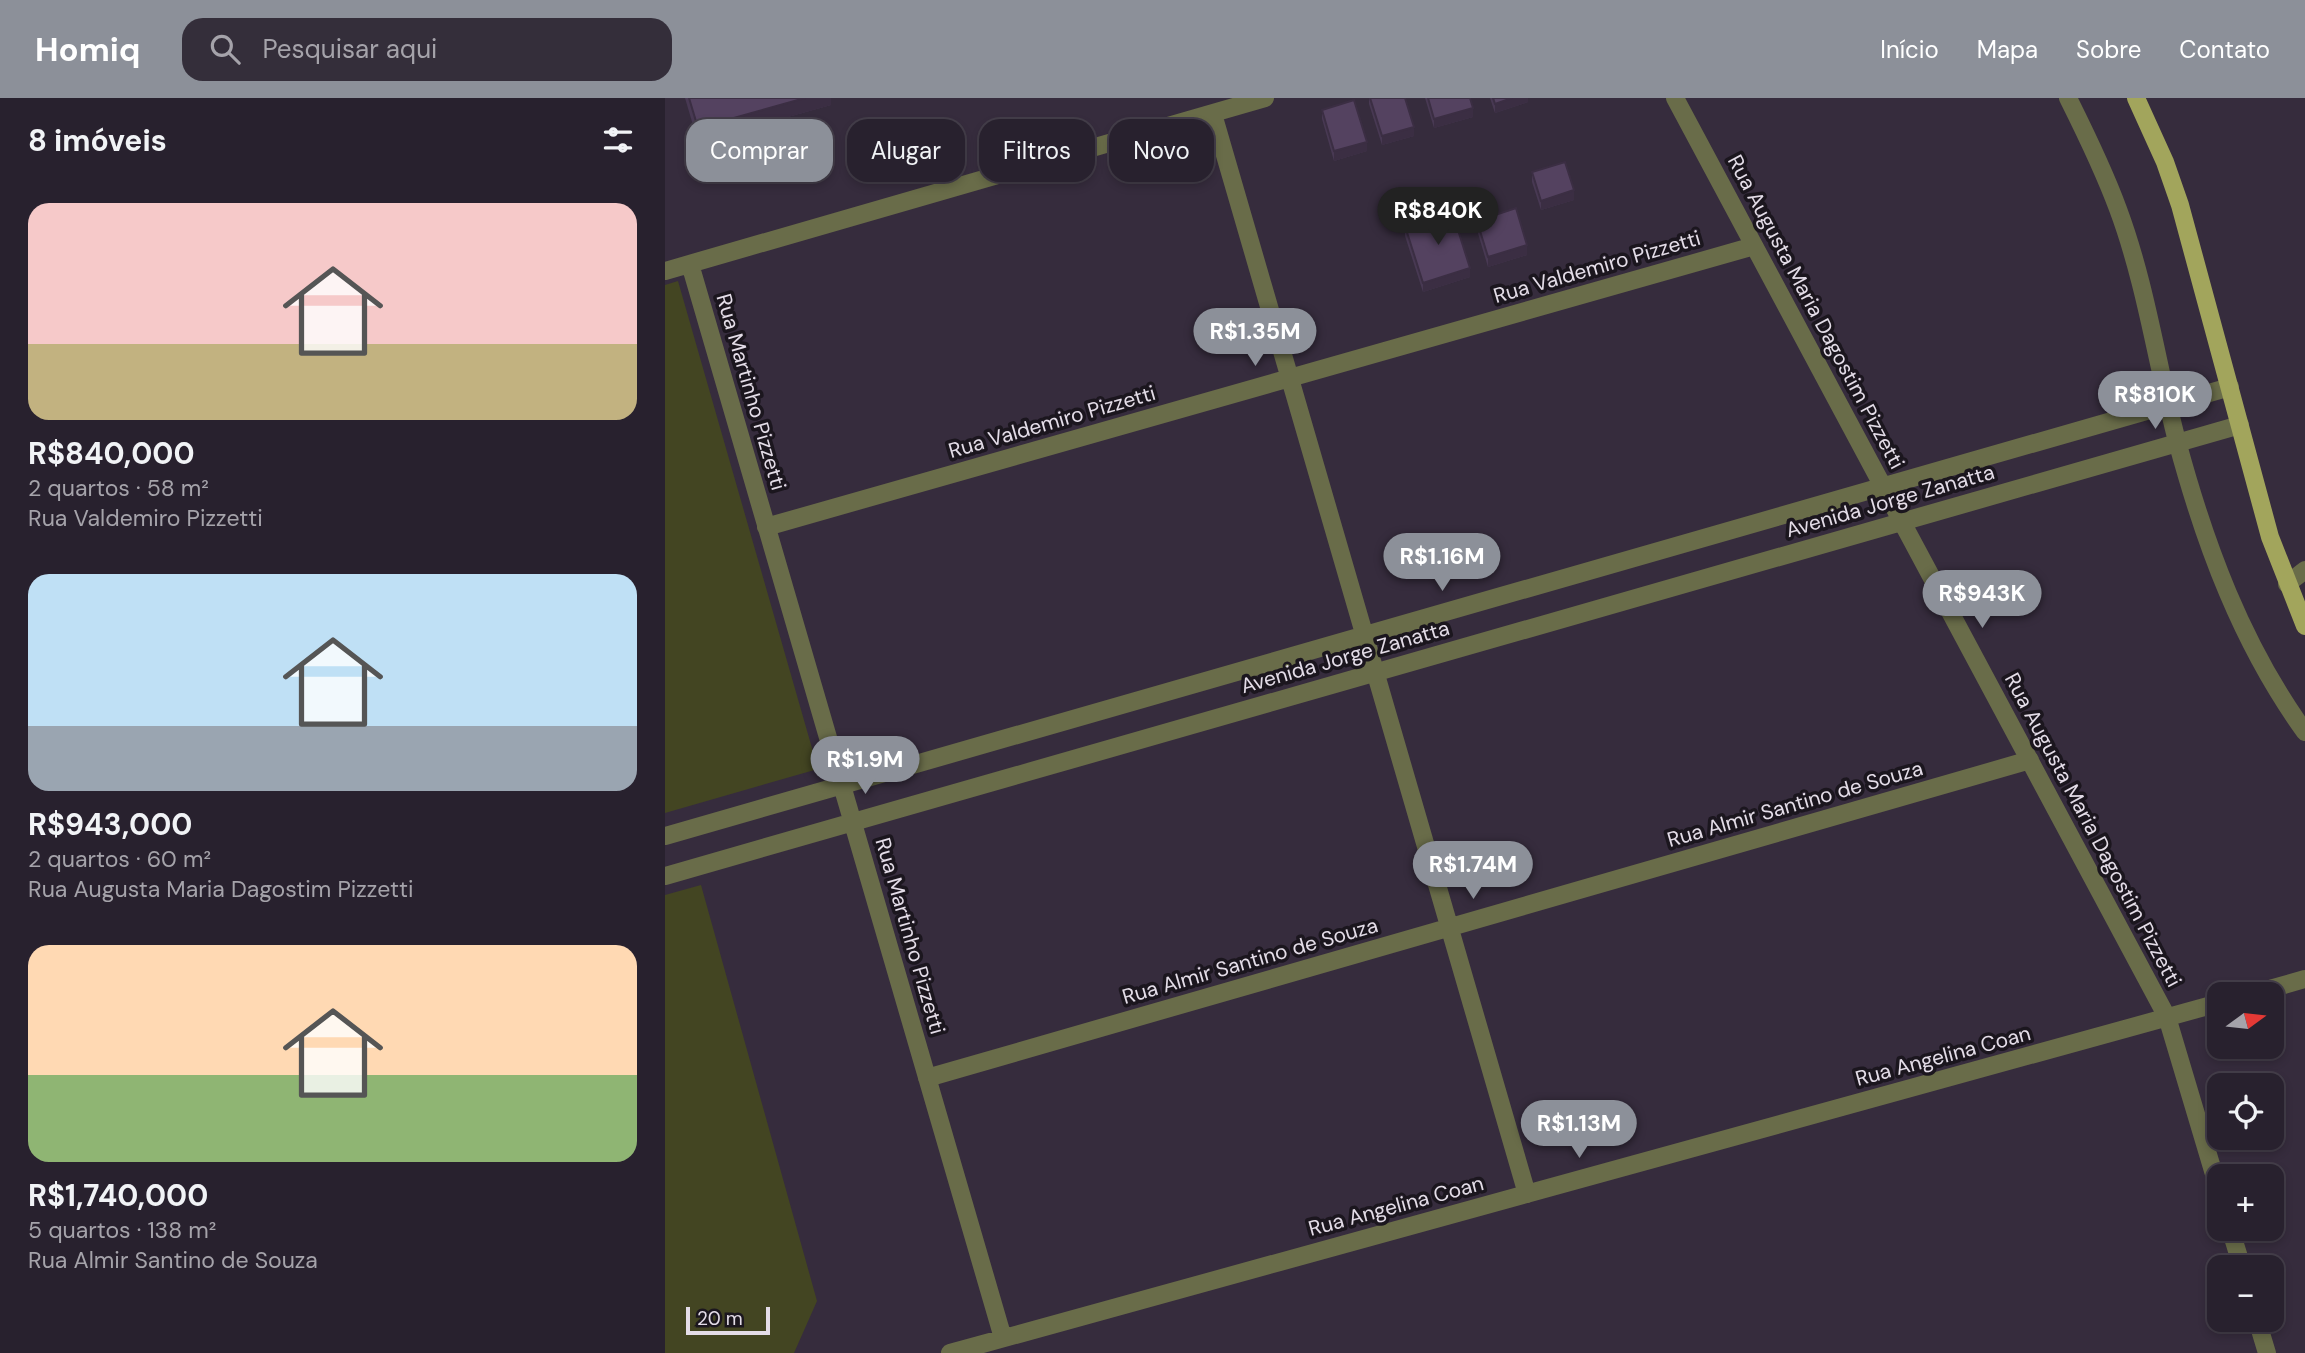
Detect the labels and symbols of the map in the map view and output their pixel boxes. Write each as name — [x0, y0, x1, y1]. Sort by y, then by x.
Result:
street label: Rua Augusta Maria Dagostim Pizzetti — [1721, 150, 1911, 474]
pin: R$840K — [1381, 188, 1495, 247]
street label: Rua Valdemiro Pizzetti — [1490, 224, 1704, 310]
street label: Rua Martinho Pizzetti — [710, 290, 792, 494]
pin: R$1.35M — [1190, 308, 1320, 368]
pin: R$810K — [2098, 372, 2212, 431]
street label: Rua Valdemiro Pizzetti — [945, 379, 1159, 465]
street label: Avenida Jorge Zanatta — [1782, 458, 1998, 544]
pin: R$1.16M — [1377, 533, 1507, 593]
pin: R$943K — [1925, 570, 2039, 630]
street label: Avenida Jorge Zanatta — [1237, 614, 1453, 700]
street label: Rua Augusta Maria Dagostim Pizzetti — [1998, 668, 2188, 992]
pin: R$1.9M — [808, 736, 922, 796]
street label: Rua Almir Santino de Souza — [1664, 754, 1926, 854]
street label: Rua Martinho Pizzetti — [869, 834, 951, 1038]
pin: R$1.74M — [1408, 842, 1538, 901]
street label: Rua Almir Santino de Souza — [1119, 911, 1381, 1011]
north arrow — [2207, 982, 2284, 1059]
street label: Rua Angelina Coan — [1852, 1019, 2034, 1093]
pin: R$1.13M — [1514, 1100, 1644, 1160]
street label: Rua Angelina Coan — [1305, 1169, 1487, 1243]
scale bar — [686, 1304, 770, 1336]

